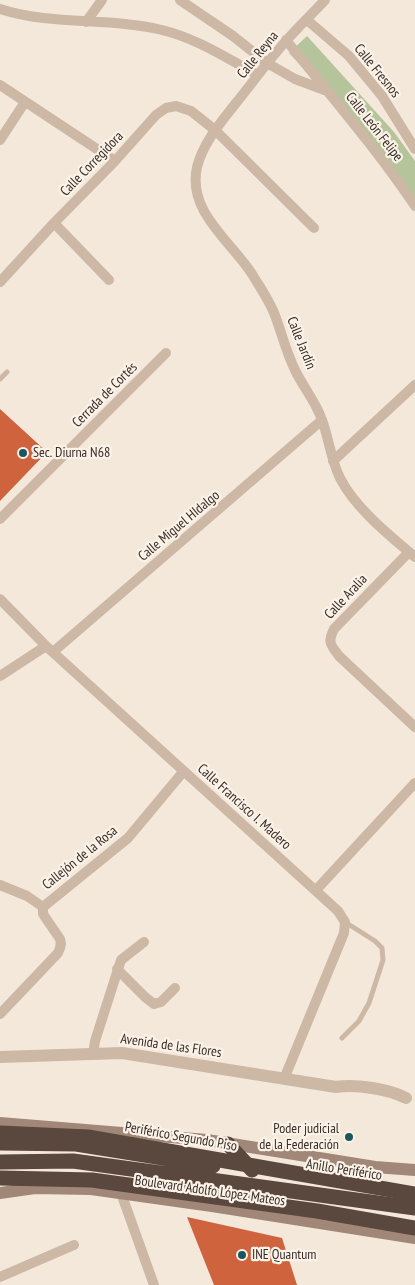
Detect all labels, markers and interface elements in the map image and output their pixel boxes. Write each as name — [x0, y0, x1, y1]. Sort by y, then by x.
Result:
street label: Calle Reyna — [234, 28, 282, 82]
street label: Calle Fresnos — [350, 41, 404, 101]
street label: Calle León Felipe — [342, 89, 406, 165]
street label: Calle Corregidora — [57, 128, 127, 200]
street label: Calle Jardín — [283, 314, 319, 372]
street label: Cerrada de Cortés — [69, 359, 141, 431]
place label: Sec. Diurna N68 — [33, 445, 110, 461]
marker: Sec. Diurna N68 — [17, 447, 29, 459]
street label: Calle Miguel HIdalgo — [135, 487, 223, 565]
street label: Calle Aralia — [321, 571, 371, 623]
street label: Calle Francisco I. Madero — [194, 761, 294, 853]
street label: Callejón de la Rosa — [39, 823, 121, 893]
street label: Avenida de las Flores — [119, 1031, 223, 1061]
street label: Periférico Segundo Piso — [124, 1119, 238, 1155]
place label: Poder judicial de la Federación — [259, 1121, 339, 1154]
marker: Poder judicial de la Federación — [343, 1131, 355, 1143]
street label: Anillo Periférico — [305, 1156, 383, 1184]
street label: Boulevard Adolfo López Mateos — [134, 1172, 286, 1210]
place label: INE Quantum — [252, 1247, 316, 1263]
marker: INE Quantum — [236, 1249, 248, 1261]

